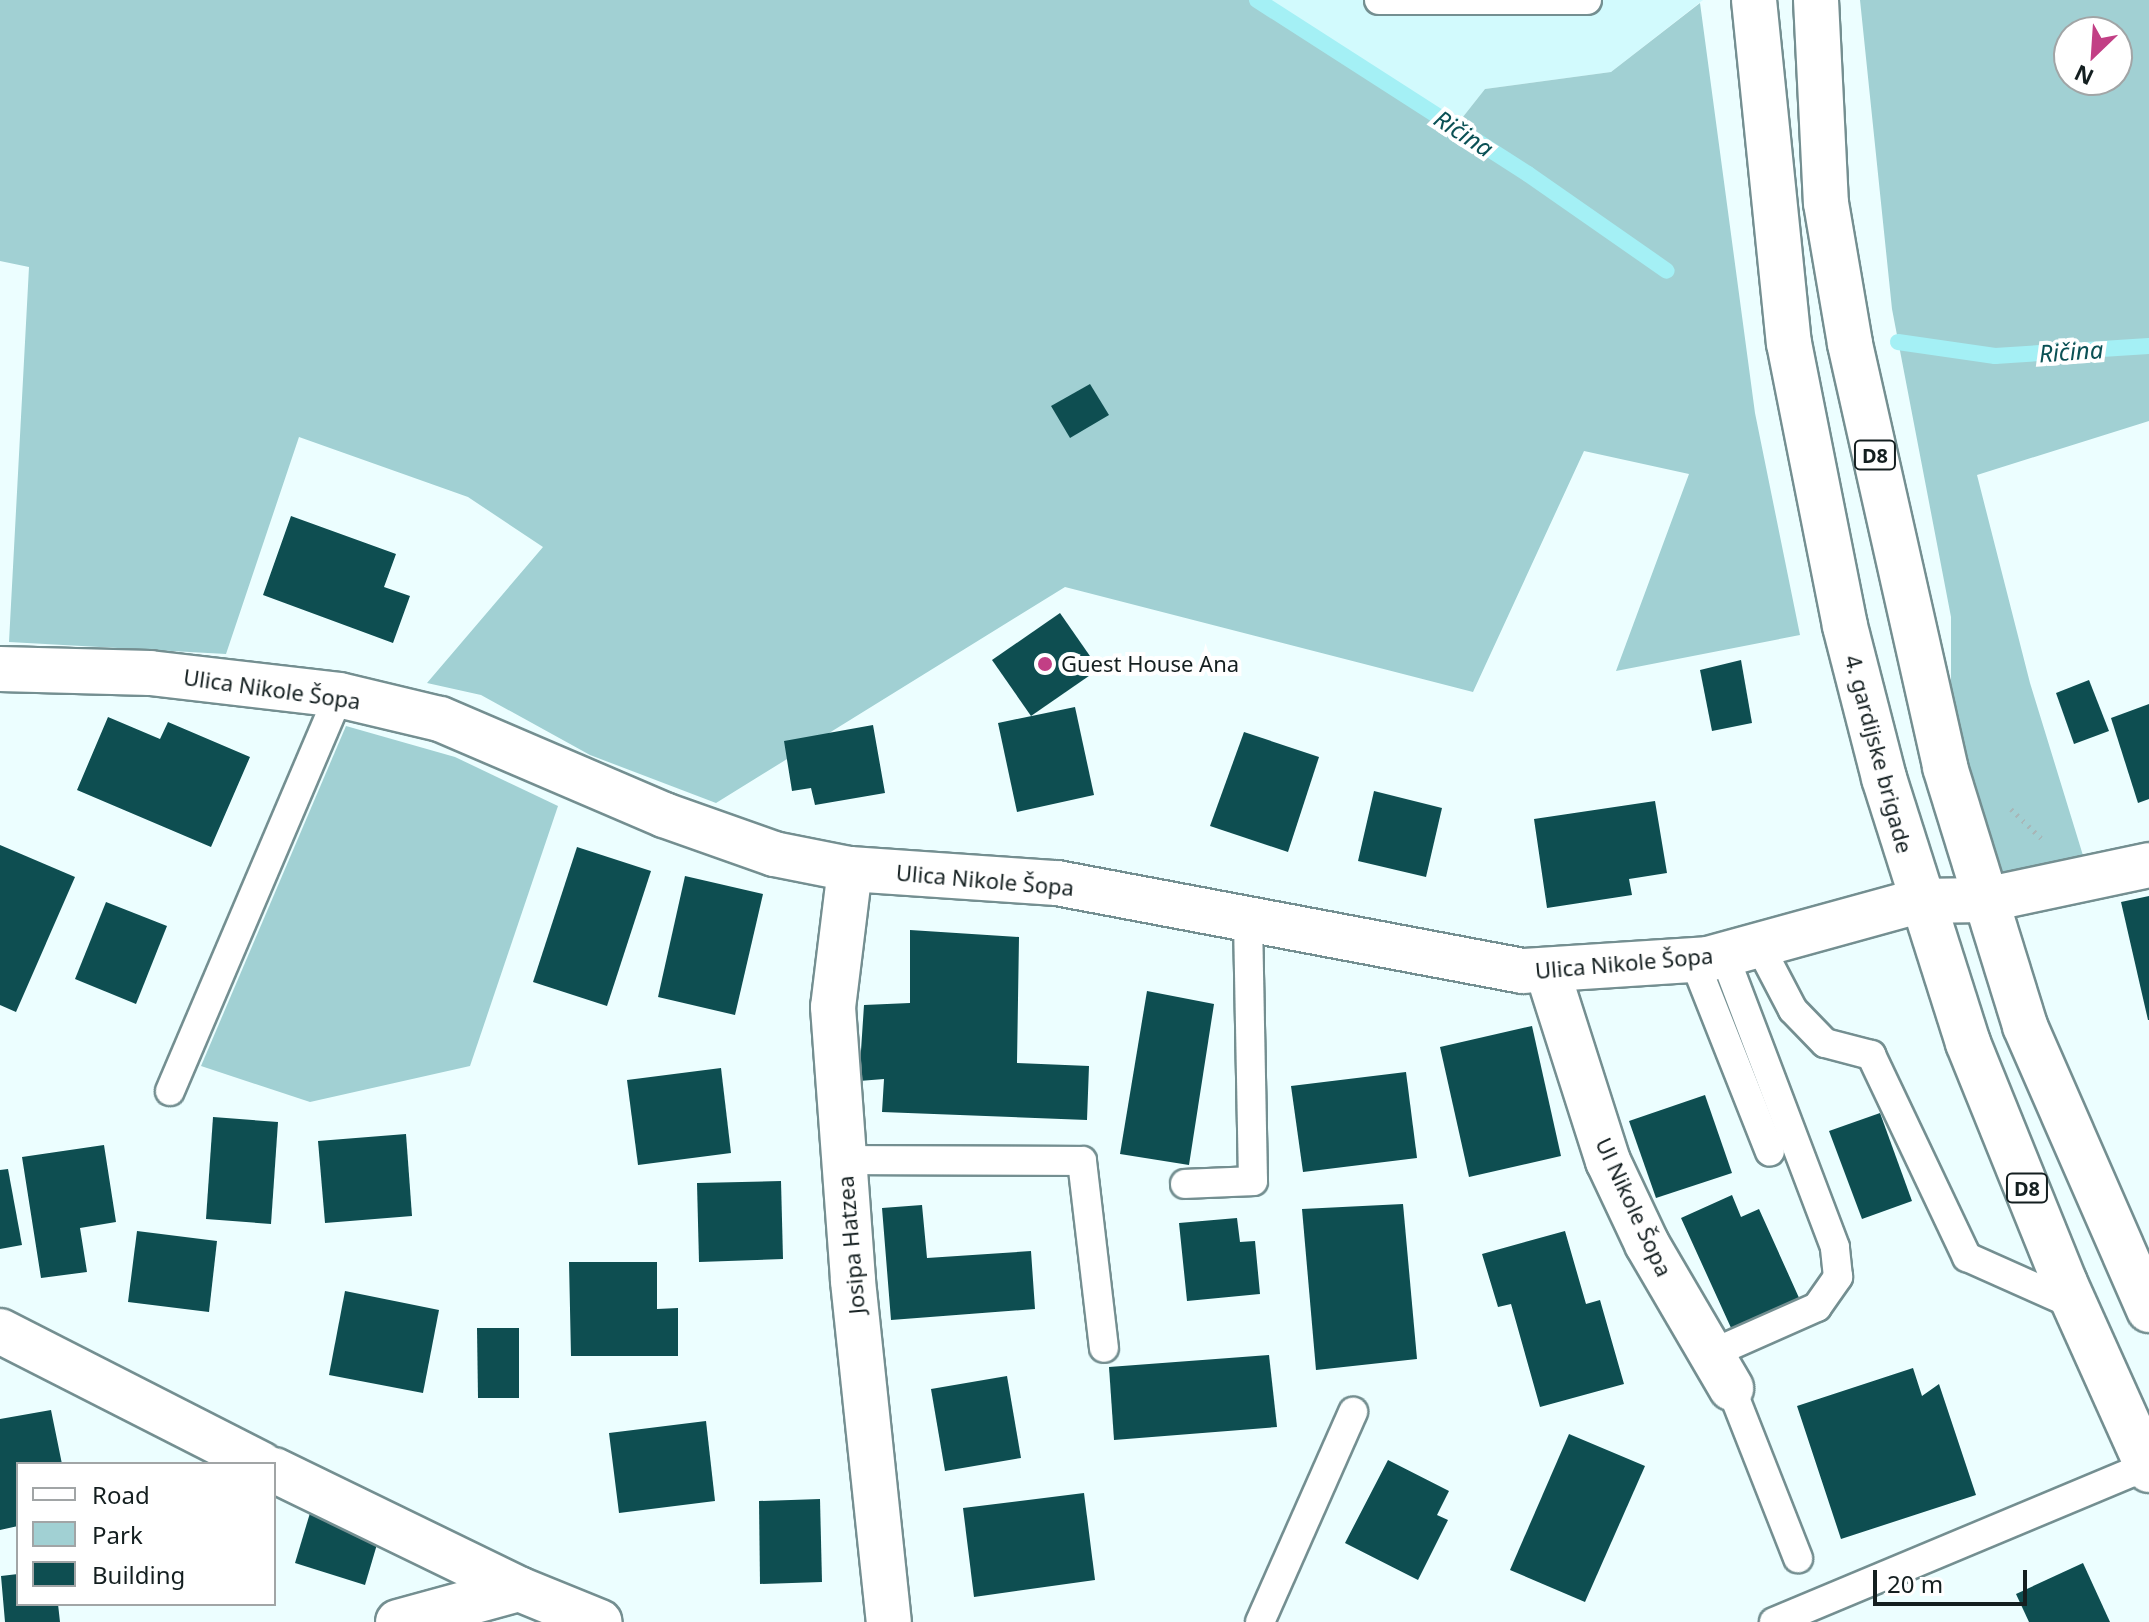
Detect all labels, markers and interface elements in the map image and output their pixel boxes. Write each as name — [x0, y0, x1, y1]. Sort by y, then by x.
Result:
north arrow — [2053, 16, 2133, 96]
text: N — [2069, 59, 2098, 93]
water label: Ričina — [1429, 103, 1499, 163]
water label: Ričina — [2038, 334, 2104, 368]
road number: D8 — [1853, 439, 1897, 471]
place label: Guest House Ana — [1061, 651, 1239, 677]
street label: 4. gardijske brigade — [1840, 652, 1918, 856]
marker: Guest House Ana — [1036, 655, 1054, 673]
street label: Ulica Nikole Šopa — [182, 664, 362, 714]
street label: Ulica Nikole Šopa — [895, 859, 1075, 901]
street label: Ulica Nikole Šopa — [1534, 942, 1714, 984]
street label: Ul Nikole Šopa — [1590, 1133, 1678, 1281]
road number: D8 — [2005, 1172, 2049, 1204]
street label: Josipa Hatzea — [832, 1175, 870, 1315]
legend — [16, 1462, 276, 1606]
text: Road — [92, 1478, 150, 1511]
text: Park — [92, 1518, 143, 1551]
scale bar — [1877, 1554, 2031, 1604]
text: Building — [92, 1558, 185, 1591]
text: 20 m — [1887, 1567, 1943, 1600]

